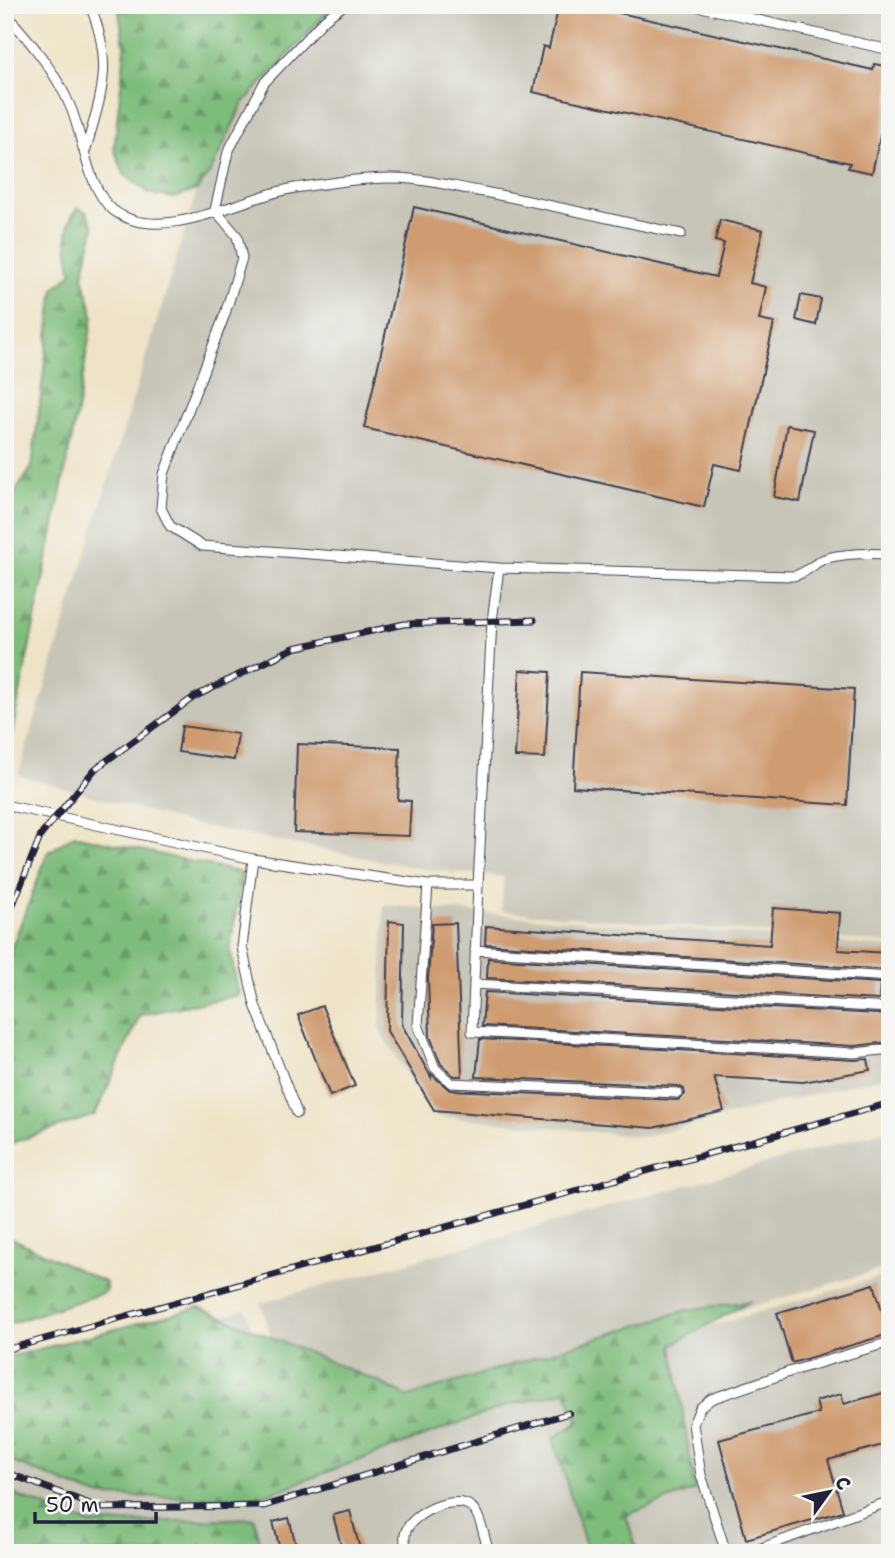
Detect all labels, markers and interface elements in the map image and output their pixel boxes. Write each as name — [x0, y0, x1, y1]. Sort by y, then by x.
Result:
north arrow — [794, 1456, 864, 1526]
text: С — [829, 1471, 856, 1495]
scale bar — [35, 1481, 156, 1525]
text: 50 m — [46, 1491, 99, 1519]

